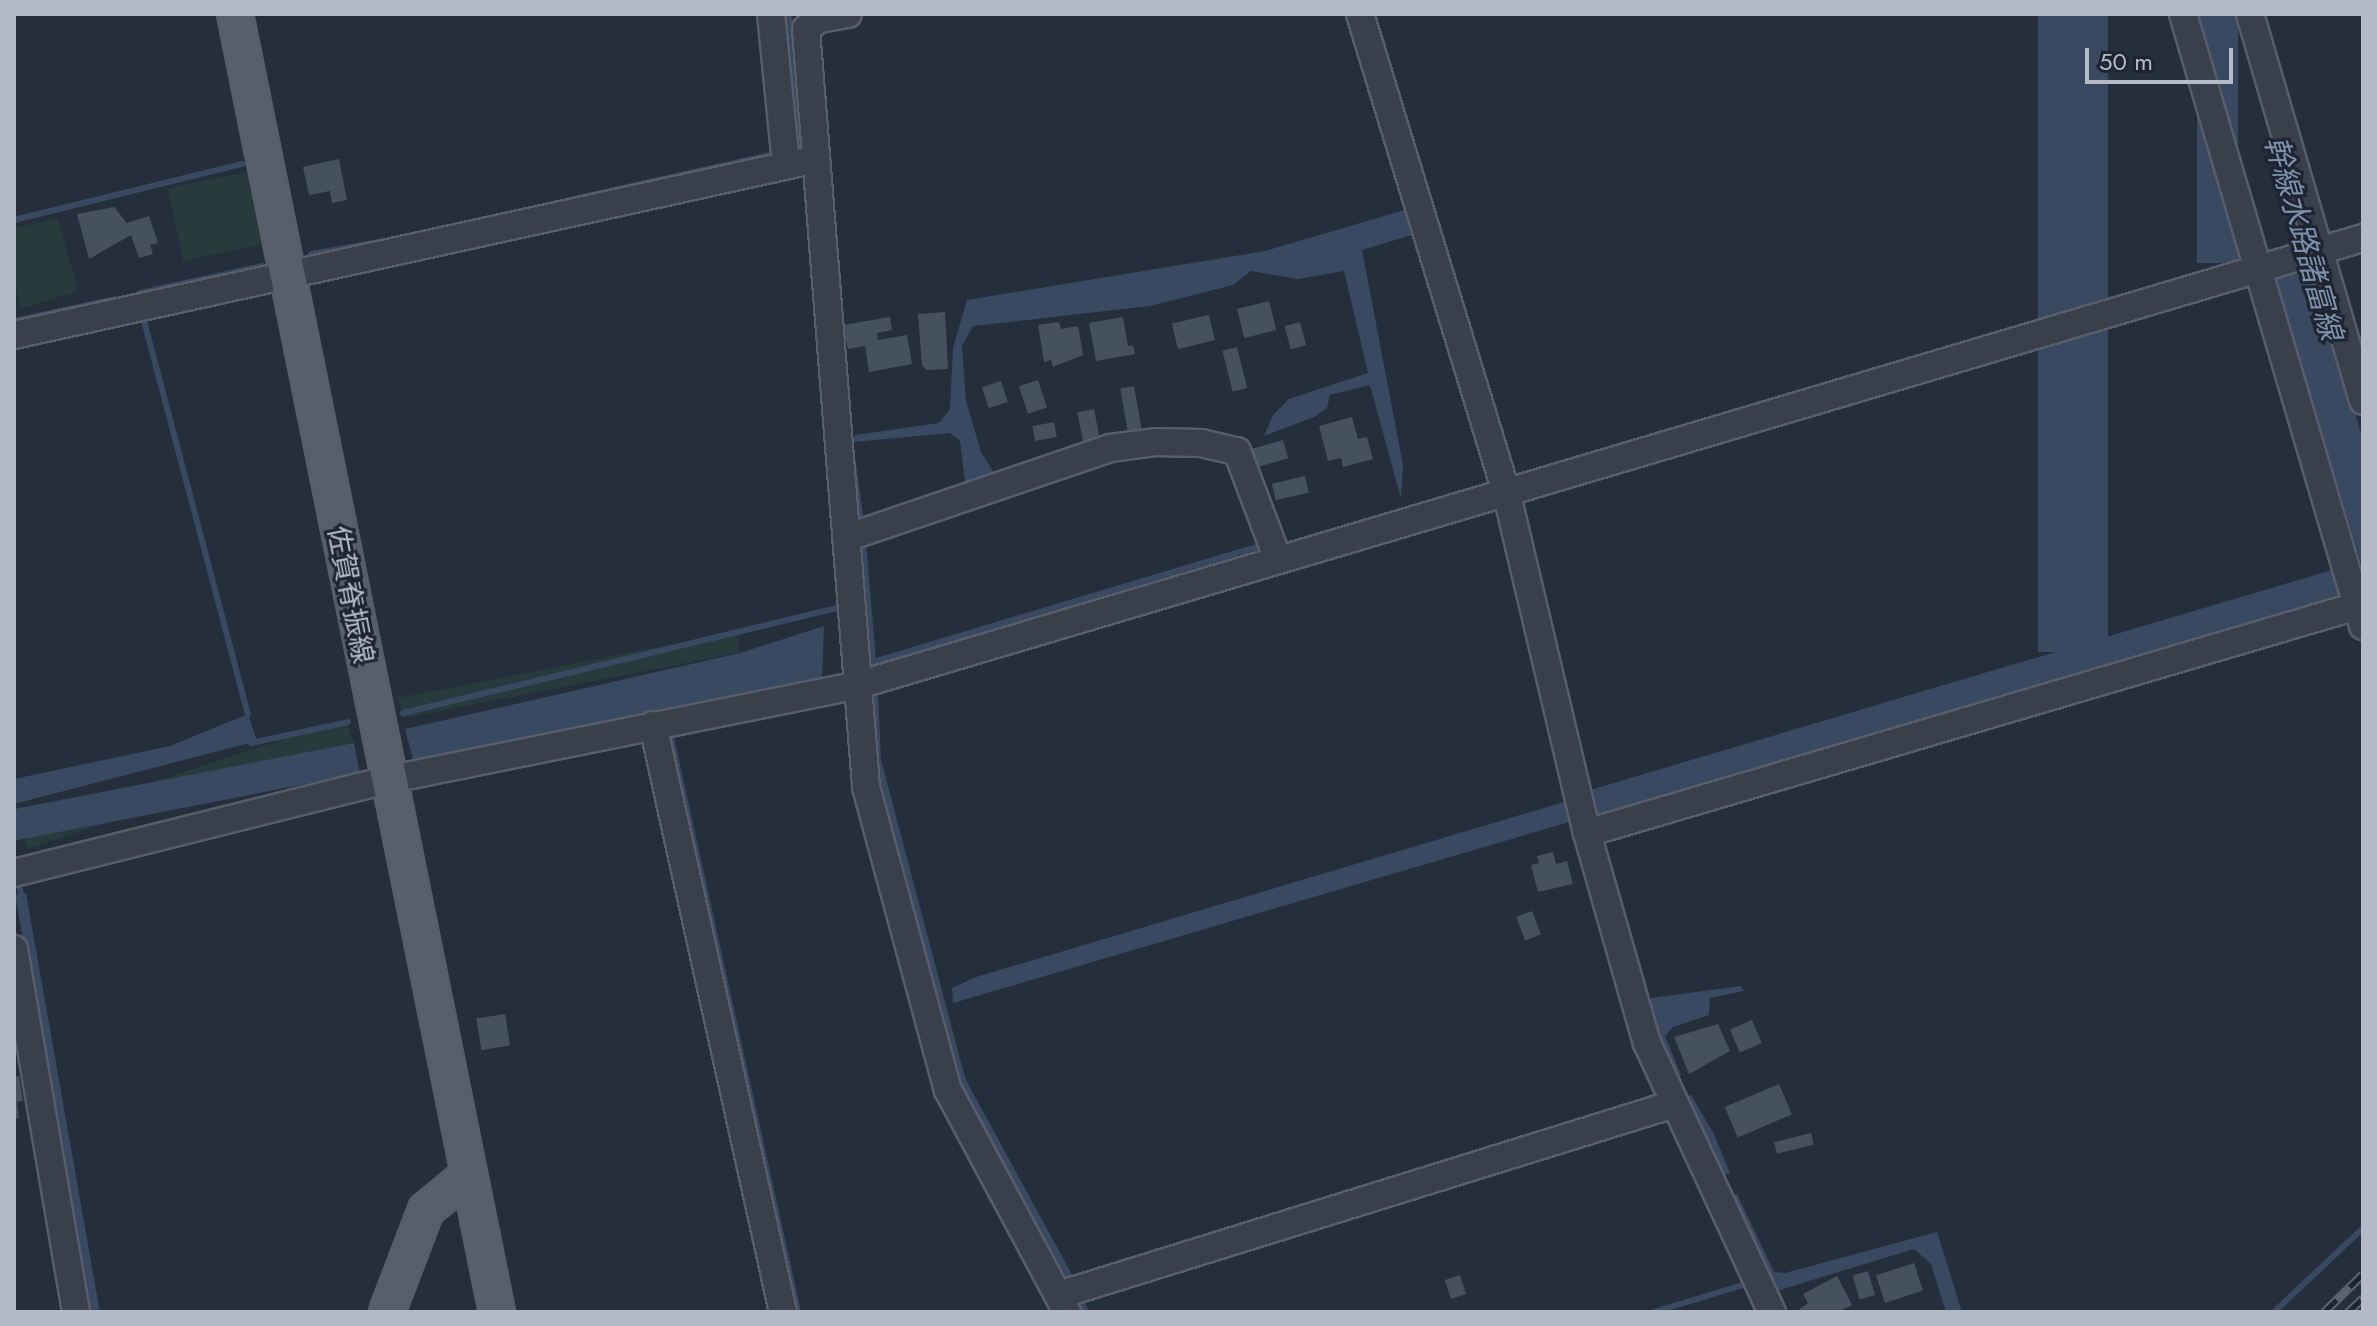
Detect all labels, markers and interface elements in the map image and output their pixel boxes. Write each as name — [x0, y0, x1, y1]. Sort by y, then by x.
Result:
scale bar — [2089, 32, 2237, 82]
text: 50 m — [2099, 44, 2153, 79]
water label: 幹線水路諸富線 — [2257, 132, 2349, 344]
street label: 佐賀脊振線 — [320, 523, 380, 667]

